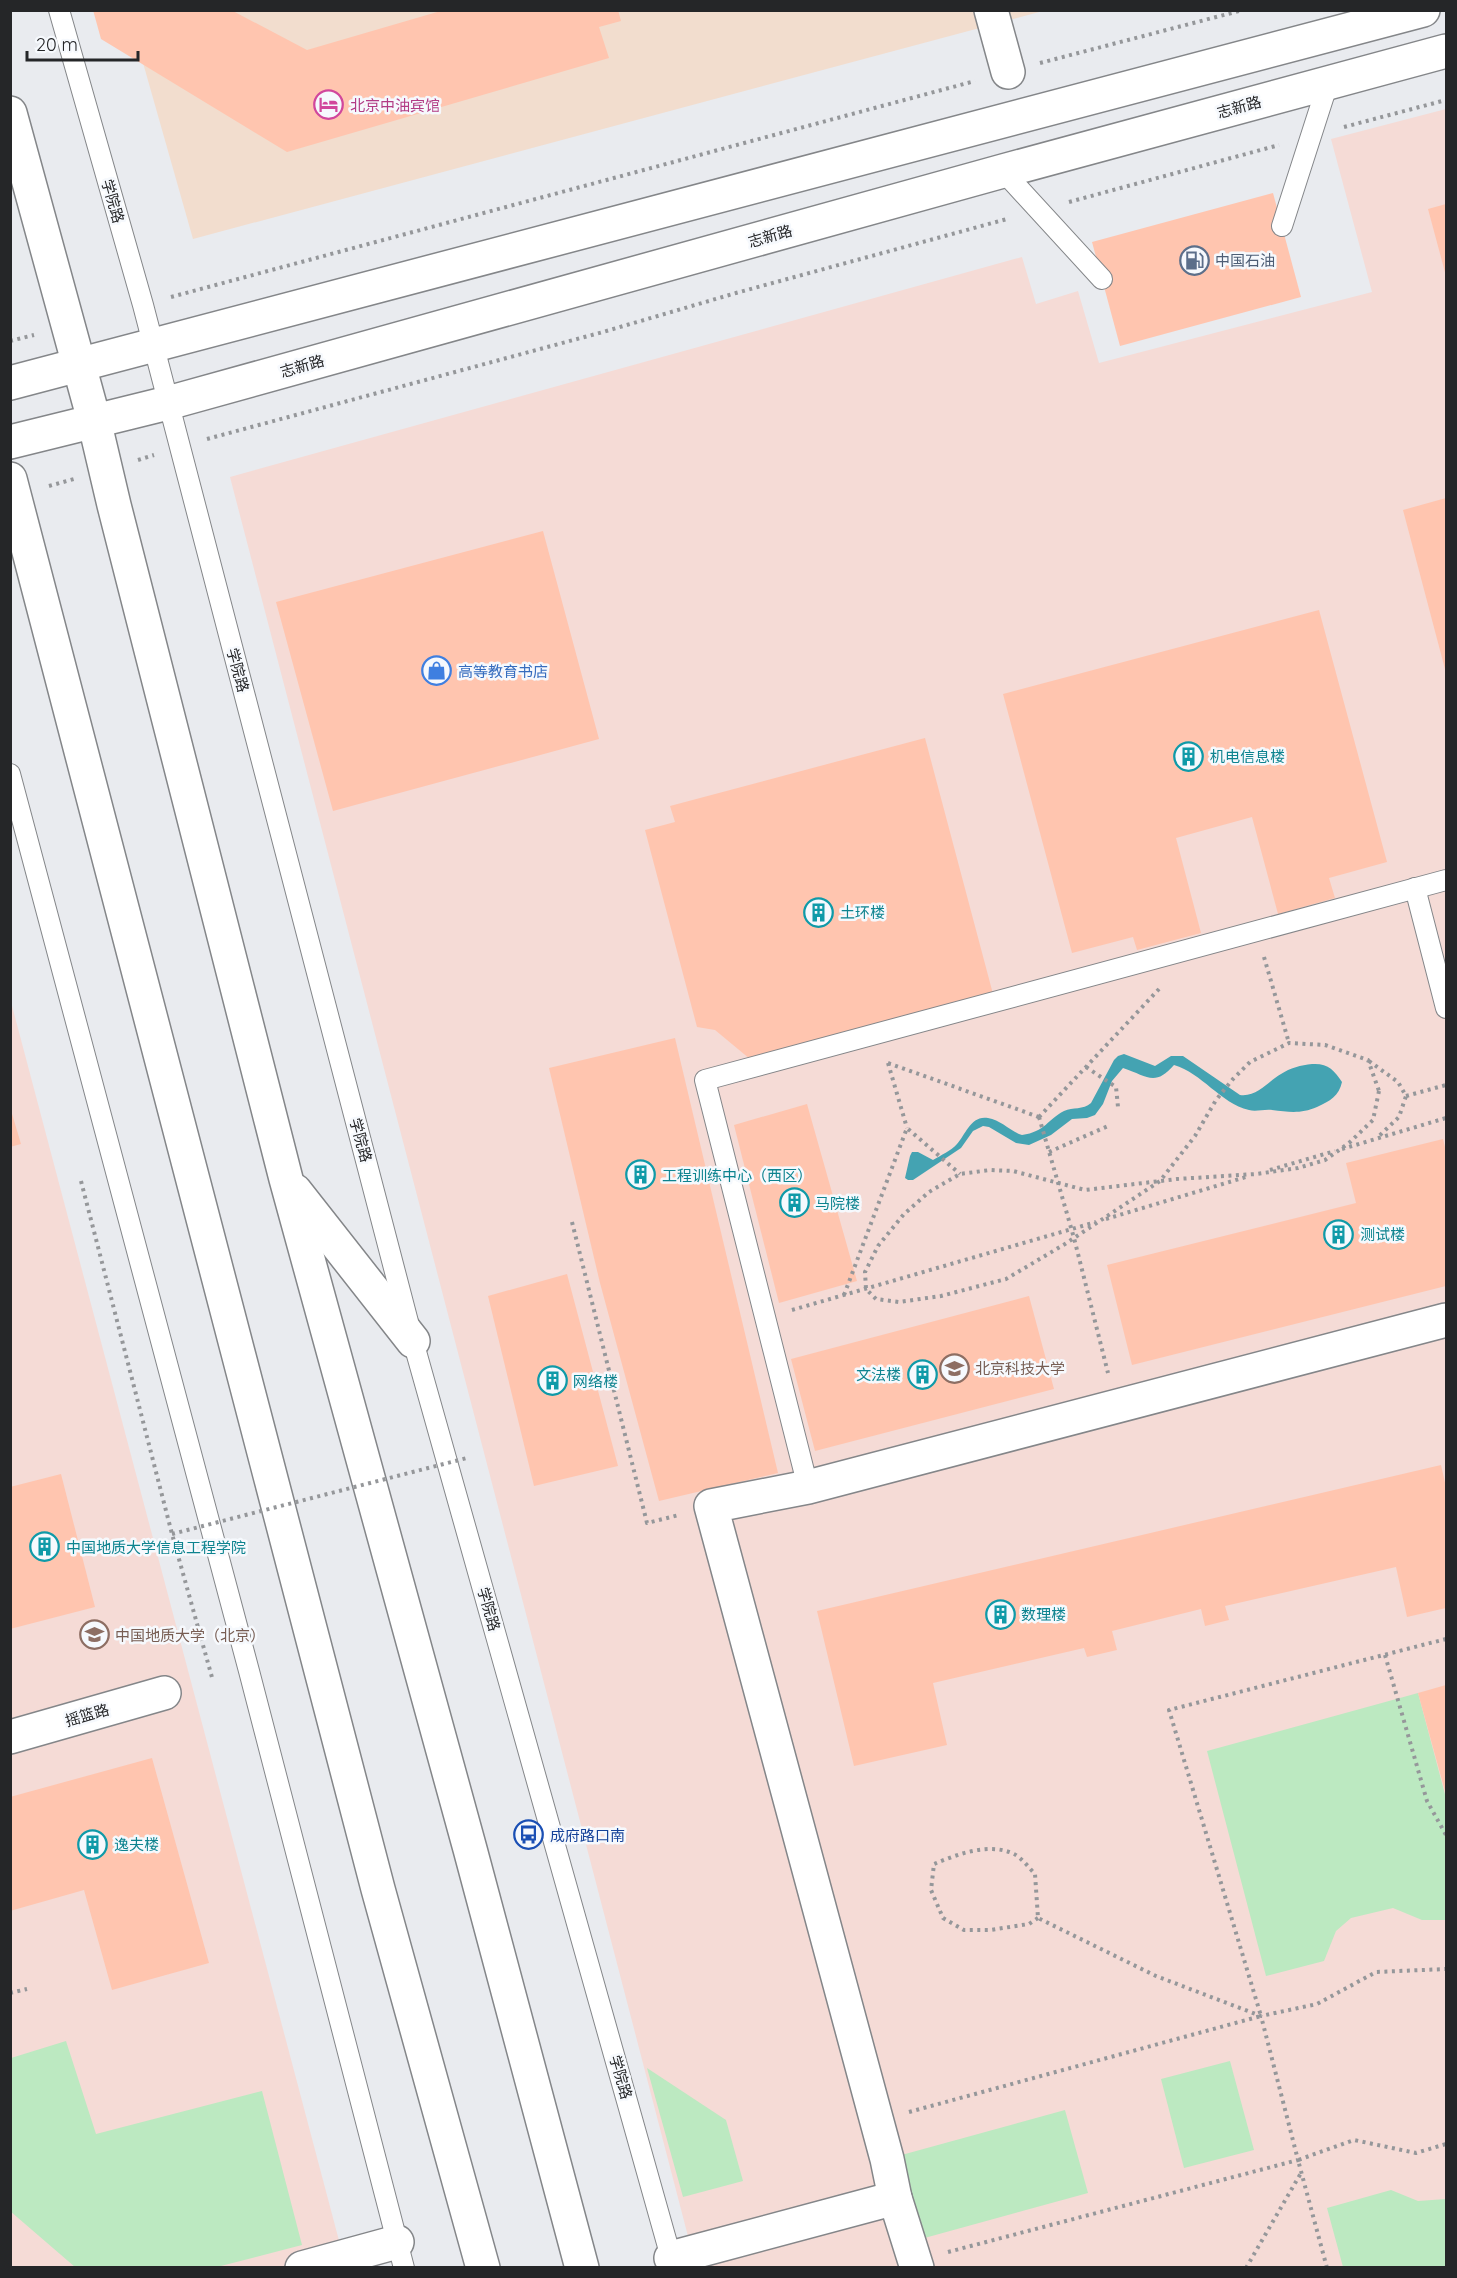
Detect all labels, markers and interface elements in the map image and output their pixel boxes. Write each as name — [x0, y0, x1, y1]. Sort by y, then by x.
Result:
scale bar — [27, 24, 138, 62]
text: 20 m — [36, 33, 78, 56]
hotel icon: 北京中油宾馆 — [313, 89, 345, 121]
street label: 志新路 — [1215, 92, 1263, 122]
place label: 北京中油宾馆 — [350, 96, 440, 115]
street label: 学院路 — [98, 177, 128, 225]
street label: 志新路 — [746, 221, 794, 251]
fuel station icon: 中国石油 — [1178, 244, 1210, 276]
place label: 中国石油 — [1215, 251, 1275, 270]
street label: 志新路 — [278, 351, 326, 381]
street label: 学院路 — [223, 646, 253, 694]
shop icon: 高等教育书店 — [421, 655, 453, 687]
place label: 高等教育书店 — [458, 662, 548, 681]
building icon: 机电信息楼 — [1173, 740, 1205, 772]
place label: 机电信息楼 — [1210, 747, 1285, 766]
building icon: 土环楼 — [803, 896, 835, 928]
place label: 土环楼 — [840, 903, 885, 922]
street label: 学院路 — [346, 1116, 376, 1164]
building icon: 工程训练中心（西区） — [625, 1159, 657, 1191]
place label: 工程训练中心（西区） — [662, 1166, 812, 1185]
building icon: 马院楼 — [778, 1187, 810, 1219]
place label: 马院楼 — [815, 1194, 860, 1213]
building icon: 测试楼 — [1323, 1218, 1355, 1250]
place label: 测试楼 — [1360, 1225, 1405, 1244]
school or university icon: 北京科技大学 — [938, 1352, 970, 1384]
building icon: 文法楼 — [906, 1358, 938, 1390]
place label: 北京科技大学 — [975, 1359, 1065, 1378]
building icon: 网络楼 — [536, 1365, 568, 1397]
place label: 文法楼 — [856, 1365, 901, 1384]
place label: 网络楼 — [573, 1372, 618, 1391]
building icon: 中国地质大学信息工程学院 — [29, 1531, 61, 1563]
place label: 中国地质大学信息工程学院 — [66, 1538, 246, 1557]
street label: 学院路 — [474, 1585, 504, 1633]
building icon: 数理楼 — [984, 1598, 1016, 1630]
place label: 数理楼 — [1021, 1605, 1066, 1624]
school or university icon: 中国地质大学（北京） — [78, 1619, 110, 1651]
place label: 中国地质大学（北京） — [115, 1626, 265, 1645]
street label: 摇篮路 — [63, 1700, 111, 1730]
bus stop icon: 成府路口南 — [513, 1819, 545, 1851]
place label: 成府路口南 — [550, 1826, 625, 1845]
building icon: 逸夫楼 — [77, 1828, 109, 1860]
place label: 逸夫楼 — [114, 1835, 159, 1854]
street label: 学院路 — [606, 2053, 636, 2101]

